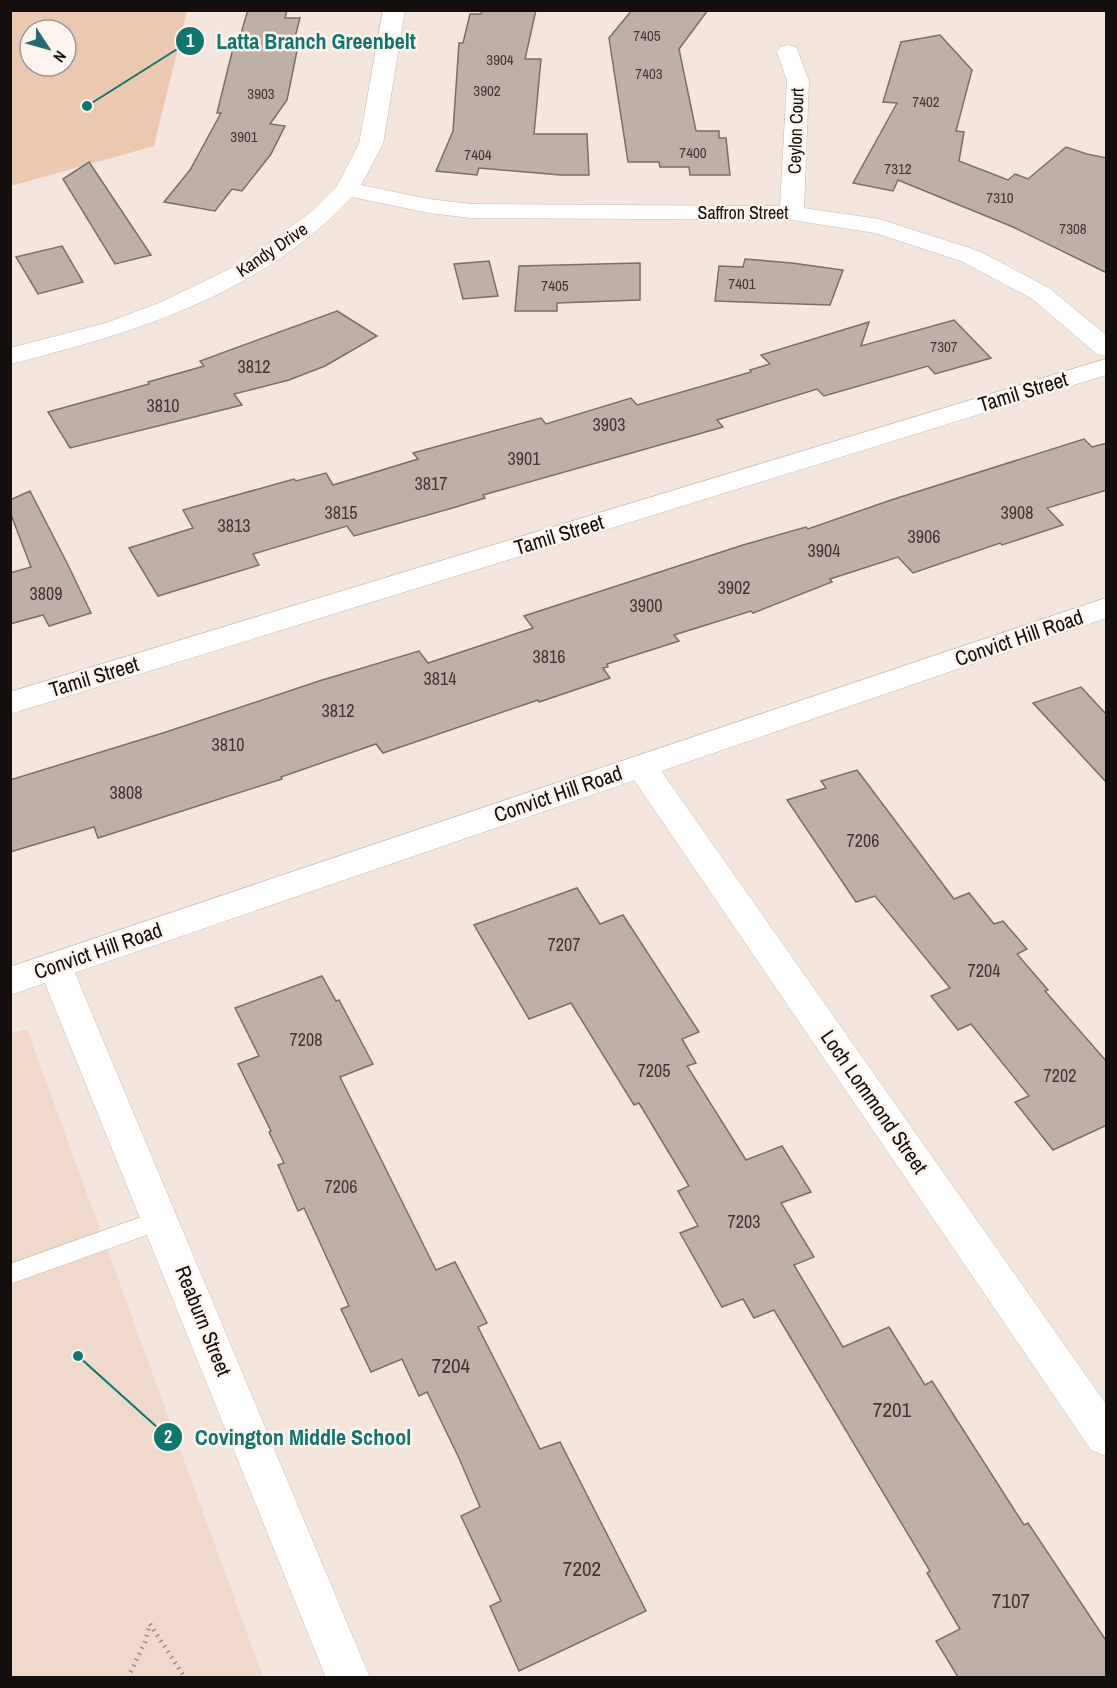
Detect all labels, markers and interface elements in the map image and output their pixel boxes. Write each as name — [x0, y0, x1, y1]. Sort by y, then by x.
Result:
north arrow — [18, 18, 78, 78]
callout: Latta Branch Greenbelt — [175, 21, 428, 61]
house number: 7405 — [633, 25, 661, 46]
text: Latta Branch Greenbelt — [216, 26, 416, 56]
text: 1 — [186, 28, 195, 53]
text: N — [48, 47, 72, 67]
house number: 3904 — [486, 49, 514, 70]
house number: 7403 — [635, 63, 663, 84]
house number: 3902 — [473, 80, 501, 101]
house number: 3903 — [247, 83, 275, 104]
street label: Ceylon Court — [782, 88, 809, 174]
house number: 7402 — [912, 91, 940, 112]
house number: 3901 — [230, 126, 258, 147]
house number: 7400 — [679, 142, 707, 163]
house number: 7404 — [464, 144, 492, 165]
house number: 7312 — [884, 158, 912, 179]
house number: 7310 — [986, 187, 1014, 208]
street label: Saffron Street — [698, 200, 788, 225]
street label: Kandy Drive — [231, 217, 312, 283]
house number: 7308 — [1059, 218, 1087, 239]
house number: 7401 — [728, 273, 756, 294]
house number: 7405 — [541, 275, 569, 296]
house number: 7307 — [930, 336, 958, 357]
house number: 3812 — [238, 354, 270, 379]
street label: Tamil Street — [975, 364, 1071, 419]
house number: 3810 — [147, 393, 179, 418]
house number: 3903 — [593, 412, 625, 437]
house number: 3901 — [508, 446, 541, 471]
house number: 3817 — [415, 471, 447, 496]
house number: 3815 — [325, 500, 357, 525]
house number: 3908 — [1001, 500, 1033, 525]
street label: Tamil Street — [511, 507, 607, 562]
house number: 3813 — [218, 513, 250, 538]
house number: 3906 — [908, 524, 940, 549]
house number: 3904 — [808, 538, 840, 563]
house number: 3902 — [718, 575, 750, 600]
house number: 3809 — [30, 581, 62, 606]
house number: 3900 — [630, 593, 662, 618]
street label: Convict Hill Road — [951, 602, 1087, 673]
house number: 3816 — [533, 644, 565, 669]
street label: Tamil Street — [46, 649, 142, 704]
house number: 3814 — [424, 666, 456, 691]
house number: 3812 — [322, 698, 354, 723]
house number: 3810 — [212, 732, 244, 757]
street label: Convict Hill Road — [490, 758, 626, 829]
house number: 3808 — [110, 780, 142, 805]
house number: 7206 — [847, 828, 879, 853]
street label: Convict Hill Road — [30, 915, 166, 986]
house number: 7207 — [548, 932, 580, 957]
house number: 7204 — [968, 958, 1000, 983]
street label: Loch Lommond Street — [814, 1024, 935, 1180]
house number: 7208 — [290, 1027, 322, 1052]
house number: 7205 — [638, 1058, 670, 1083]
house number: 7202 — [1044, 1063, 1076, 1088]
house number: 7206 — [325, 1174, 357, 1199]
house number: 7203 — [728, 1209, 760, 1234]
street label: Reaburn Street — [168, 1261, 239, 1381]
house number: 7204 — [432, 1351, 471, 1380]
house number: 7201 — [873, 1395, 912, 1424]
callout: Covington Middle School — [153, 1417, 423, 1457]
text: Covington Middle School — [195, 1422, 411, 1452]
text: 2 — [164, 1424, 172, 1449]
house number: 7202 — [563, 1554, 601, 1583]
house number: 7107 — [992, 1586, 1030, 1615]

